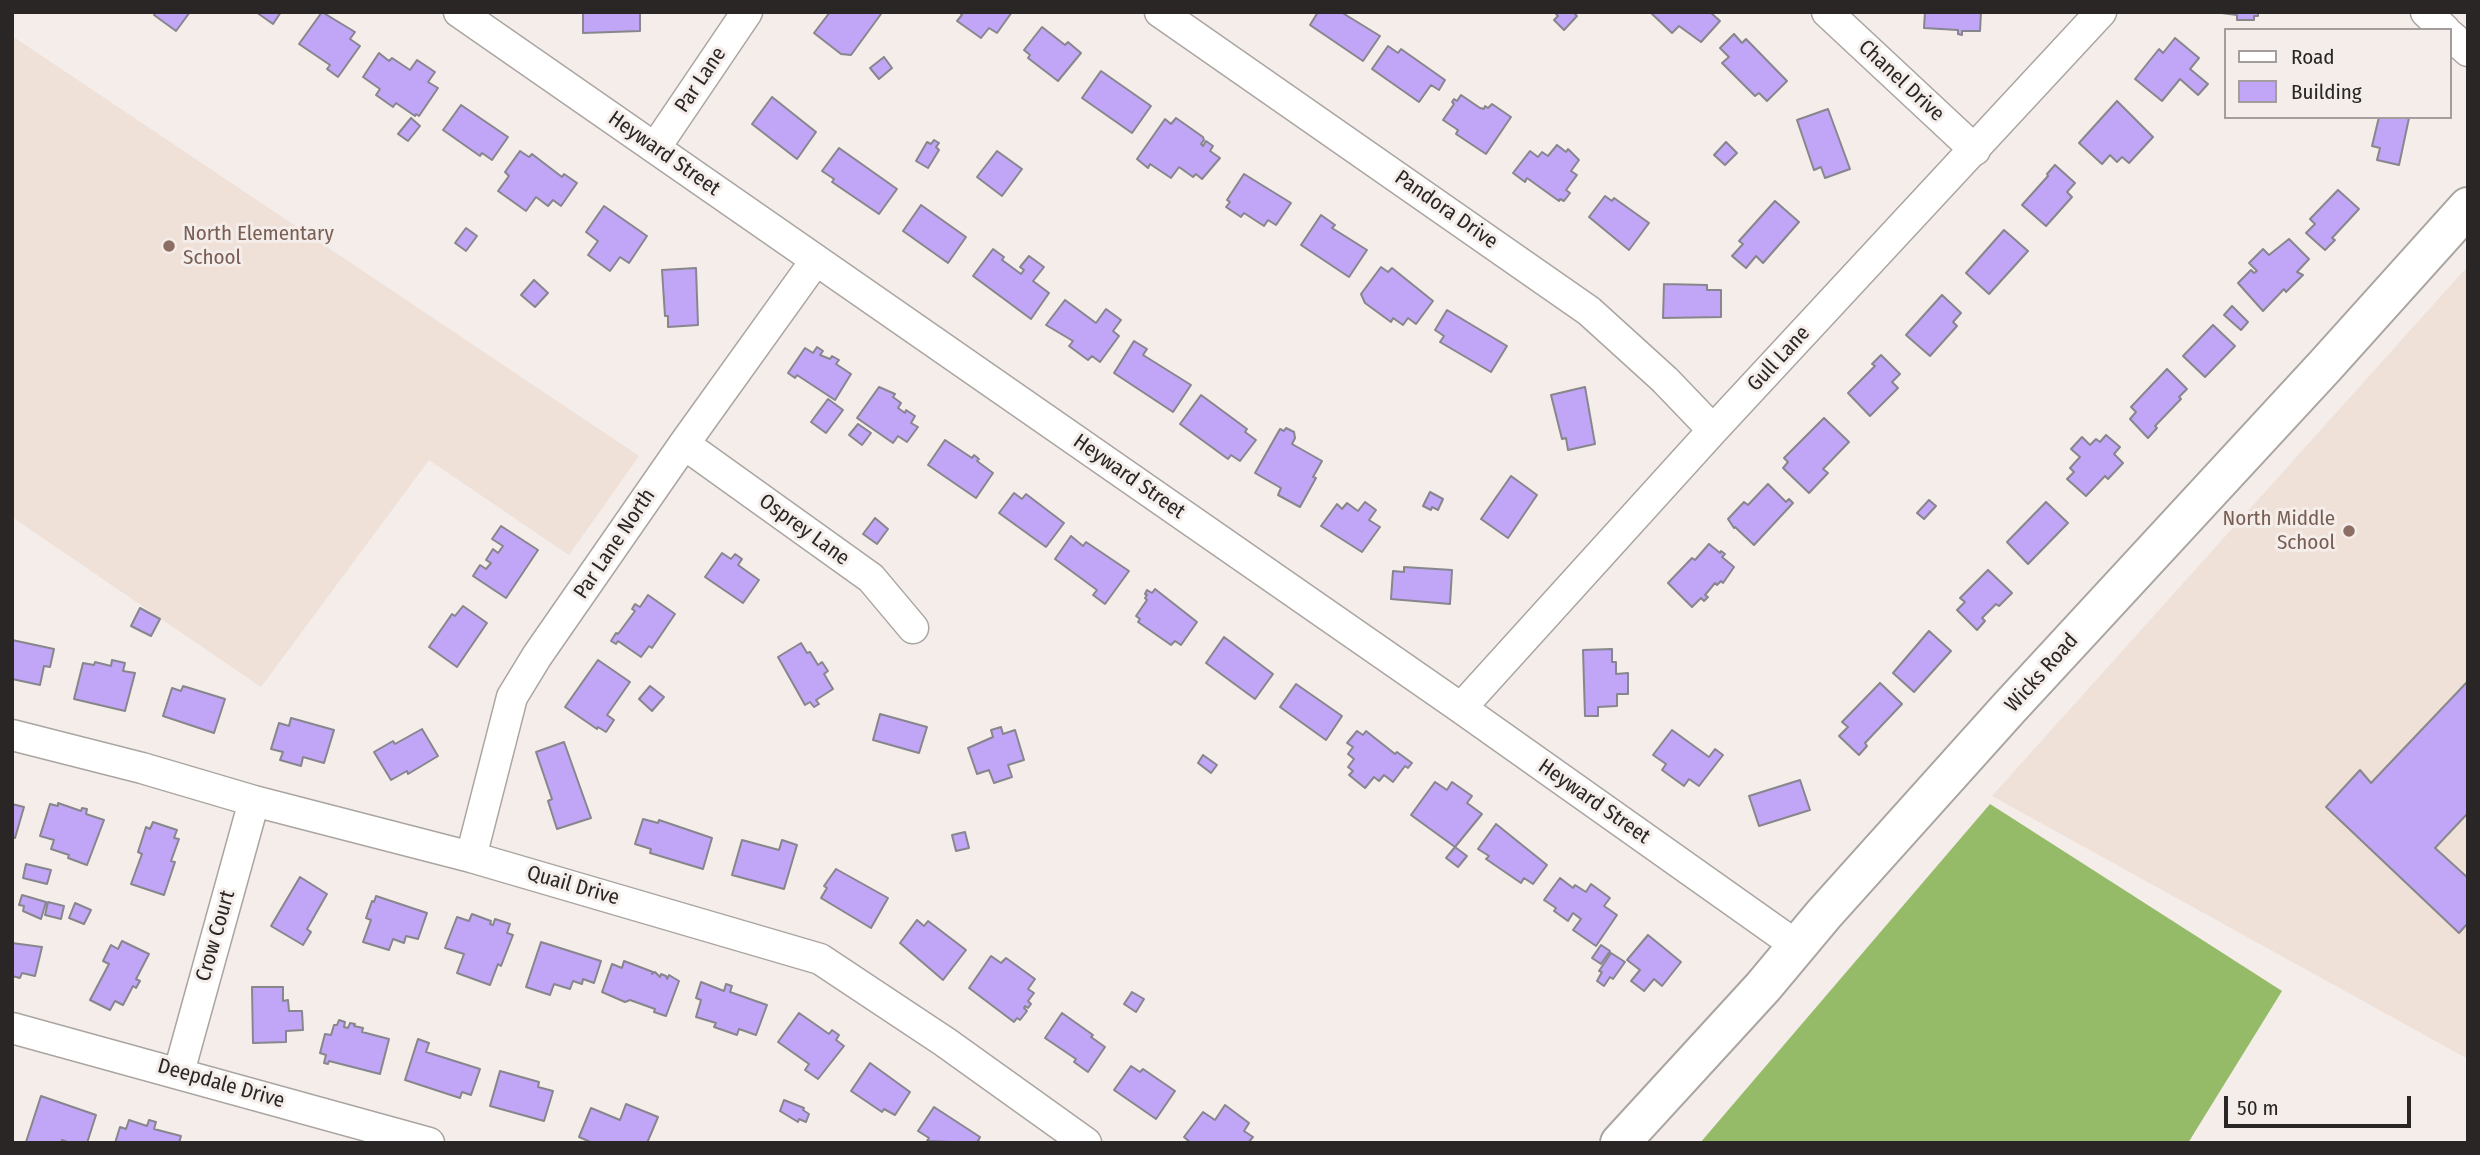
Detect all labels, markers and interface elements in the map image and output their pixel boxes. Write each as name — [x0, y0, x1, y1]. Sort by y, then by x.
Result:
legend — [2224, 28, 2452, 119]
street label: Chanel Drive — [1853, 35, 1949, 127]
street label: Par Lane — [670, 43, 732, 117]
text: Road — [2291, 44, 2335, 70]
text: Building — [2291, 79, 2362, 105]
street label: Heyward Street — [603, 106, 725, 202]
street label: Pandora Drive — [1390, 165, 1502, 255]
place label: North Elementary School — [183, 221, 334, 271]
marker: North Elementary School — [161, 238, 177, 254]
street label: Gull Lane — [1743, 321, 1815, 397]
street label: Heyward Street — [1068, 429, 1190, 525]
street label: Par Lane North — [569, 484, 661, 604]
street label: Osprey Lane — [754, 489, 854, 571]
place label: North Middle School — [2222, 506, 2335, 556]
marker: North Middle School — [2341, 523, 2357, 539]
street label: Wicks Road — [2000, 628, 2084, 718]
street label: Heyward Street — [1533, 754, 1655, 850]
street label: Quail Drive — [524, 861, 622, 911]
street label: Crow Court — [191, 888, 241, 984]
street label: Deepdale Drive — [155, 1054, 287, 1114]
scale bar — [2228, 1082, 2415, 1126]
text: 50 m — [2237, 1095, 2279, 1121]

